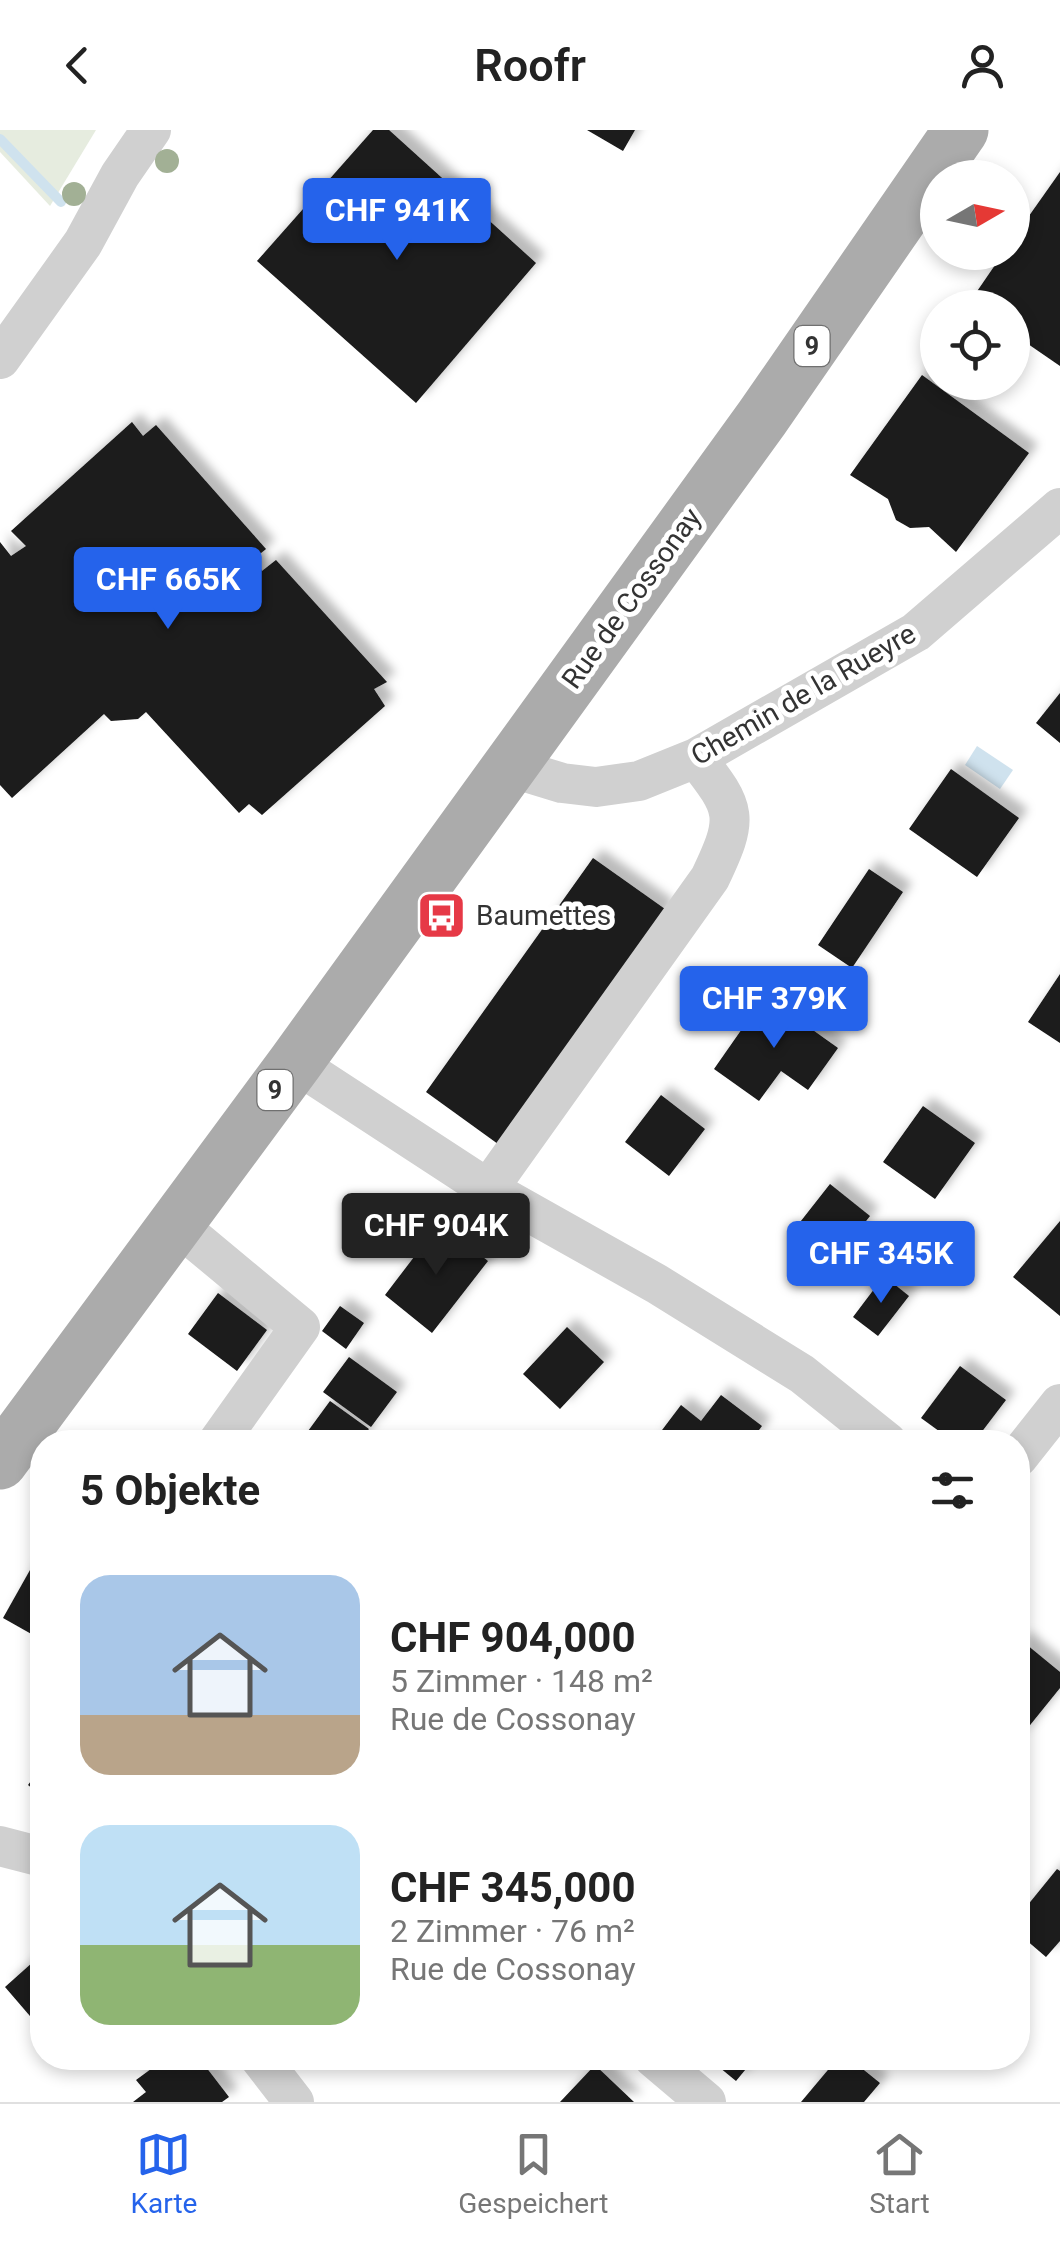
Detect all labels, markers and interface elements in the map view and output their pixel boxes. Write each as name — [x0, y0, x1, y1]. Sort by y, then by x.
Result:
icon: back — [50, 38, 105, 93]
icon: person — [955, 38, 1010, 93]
text: Roofr — [474, 39, 586, 92]
north arrow — [920, 160, 1030, 270]
map controls — [920, 160, 1030, 400]
pin: CHF 941K — [294, 178, 500, 263]
text: CHF 941K — [325, 191, 469, 229]
button: locate — [920, 290, 1030, 400]
road number: 9 — [794, 326, 830, 366]
street label: Rue de Cossonay — [555, 502, 708, 695]
pin: CHF 665K — [65, 547, 271, 632]
text: CHF 665K — [96, 560, 240, 598]
street label: Chemin de la Rueyre — [685, 617, 921, 772]
bus stop icon: Baumettes — [415, 889, 467, 941]
place label: Baumettes — [476, 899, 611, 932]
pin: CHF 379K — [671, 966, 877, 1051]
text: CHF 379K — [702, 979, 846, 1017]
road number: 9 — [258, 1070, 292, 1110]
pin: CHF 904K — [333, 1193, 539, 1278]
text: CHF 904K — [364, 1206, 508, 1244]
pin: CHF 345K — [778, 1221, 984, 1306]
text: CHF 345K — [809, 1234, 953, 1272]
icon: filters — [925, 1463, 980, 1518]
text: 5 Objekte — [80, 1466, 260, 1515]
text: CHF 904,000 — [390, 1613, 636, 1662]
icon: home — [160, 1615, 280, 1735]
text: 5 Zimmer · 148 m² — [390, 1662, 653, 1700]
text: Rue de Cossonay — [390, 1700, 636, 1738]
text: CHF 345,000 — [390, 1863, 636, 1912]
icon: home — [160, 1865, 280, 1985]
text: 2 Zimmer · 76 m² — [390, 1912, 635, 1950]
text: Rue de Cossonay — [390, 1950, 636, 1988]
tab: Karte — [130, 2127, 197, 2220]
tab: Gespeichert — [458, 2127, 608, 2220]
tab: Start — [869, 2127, 930, 2220]

